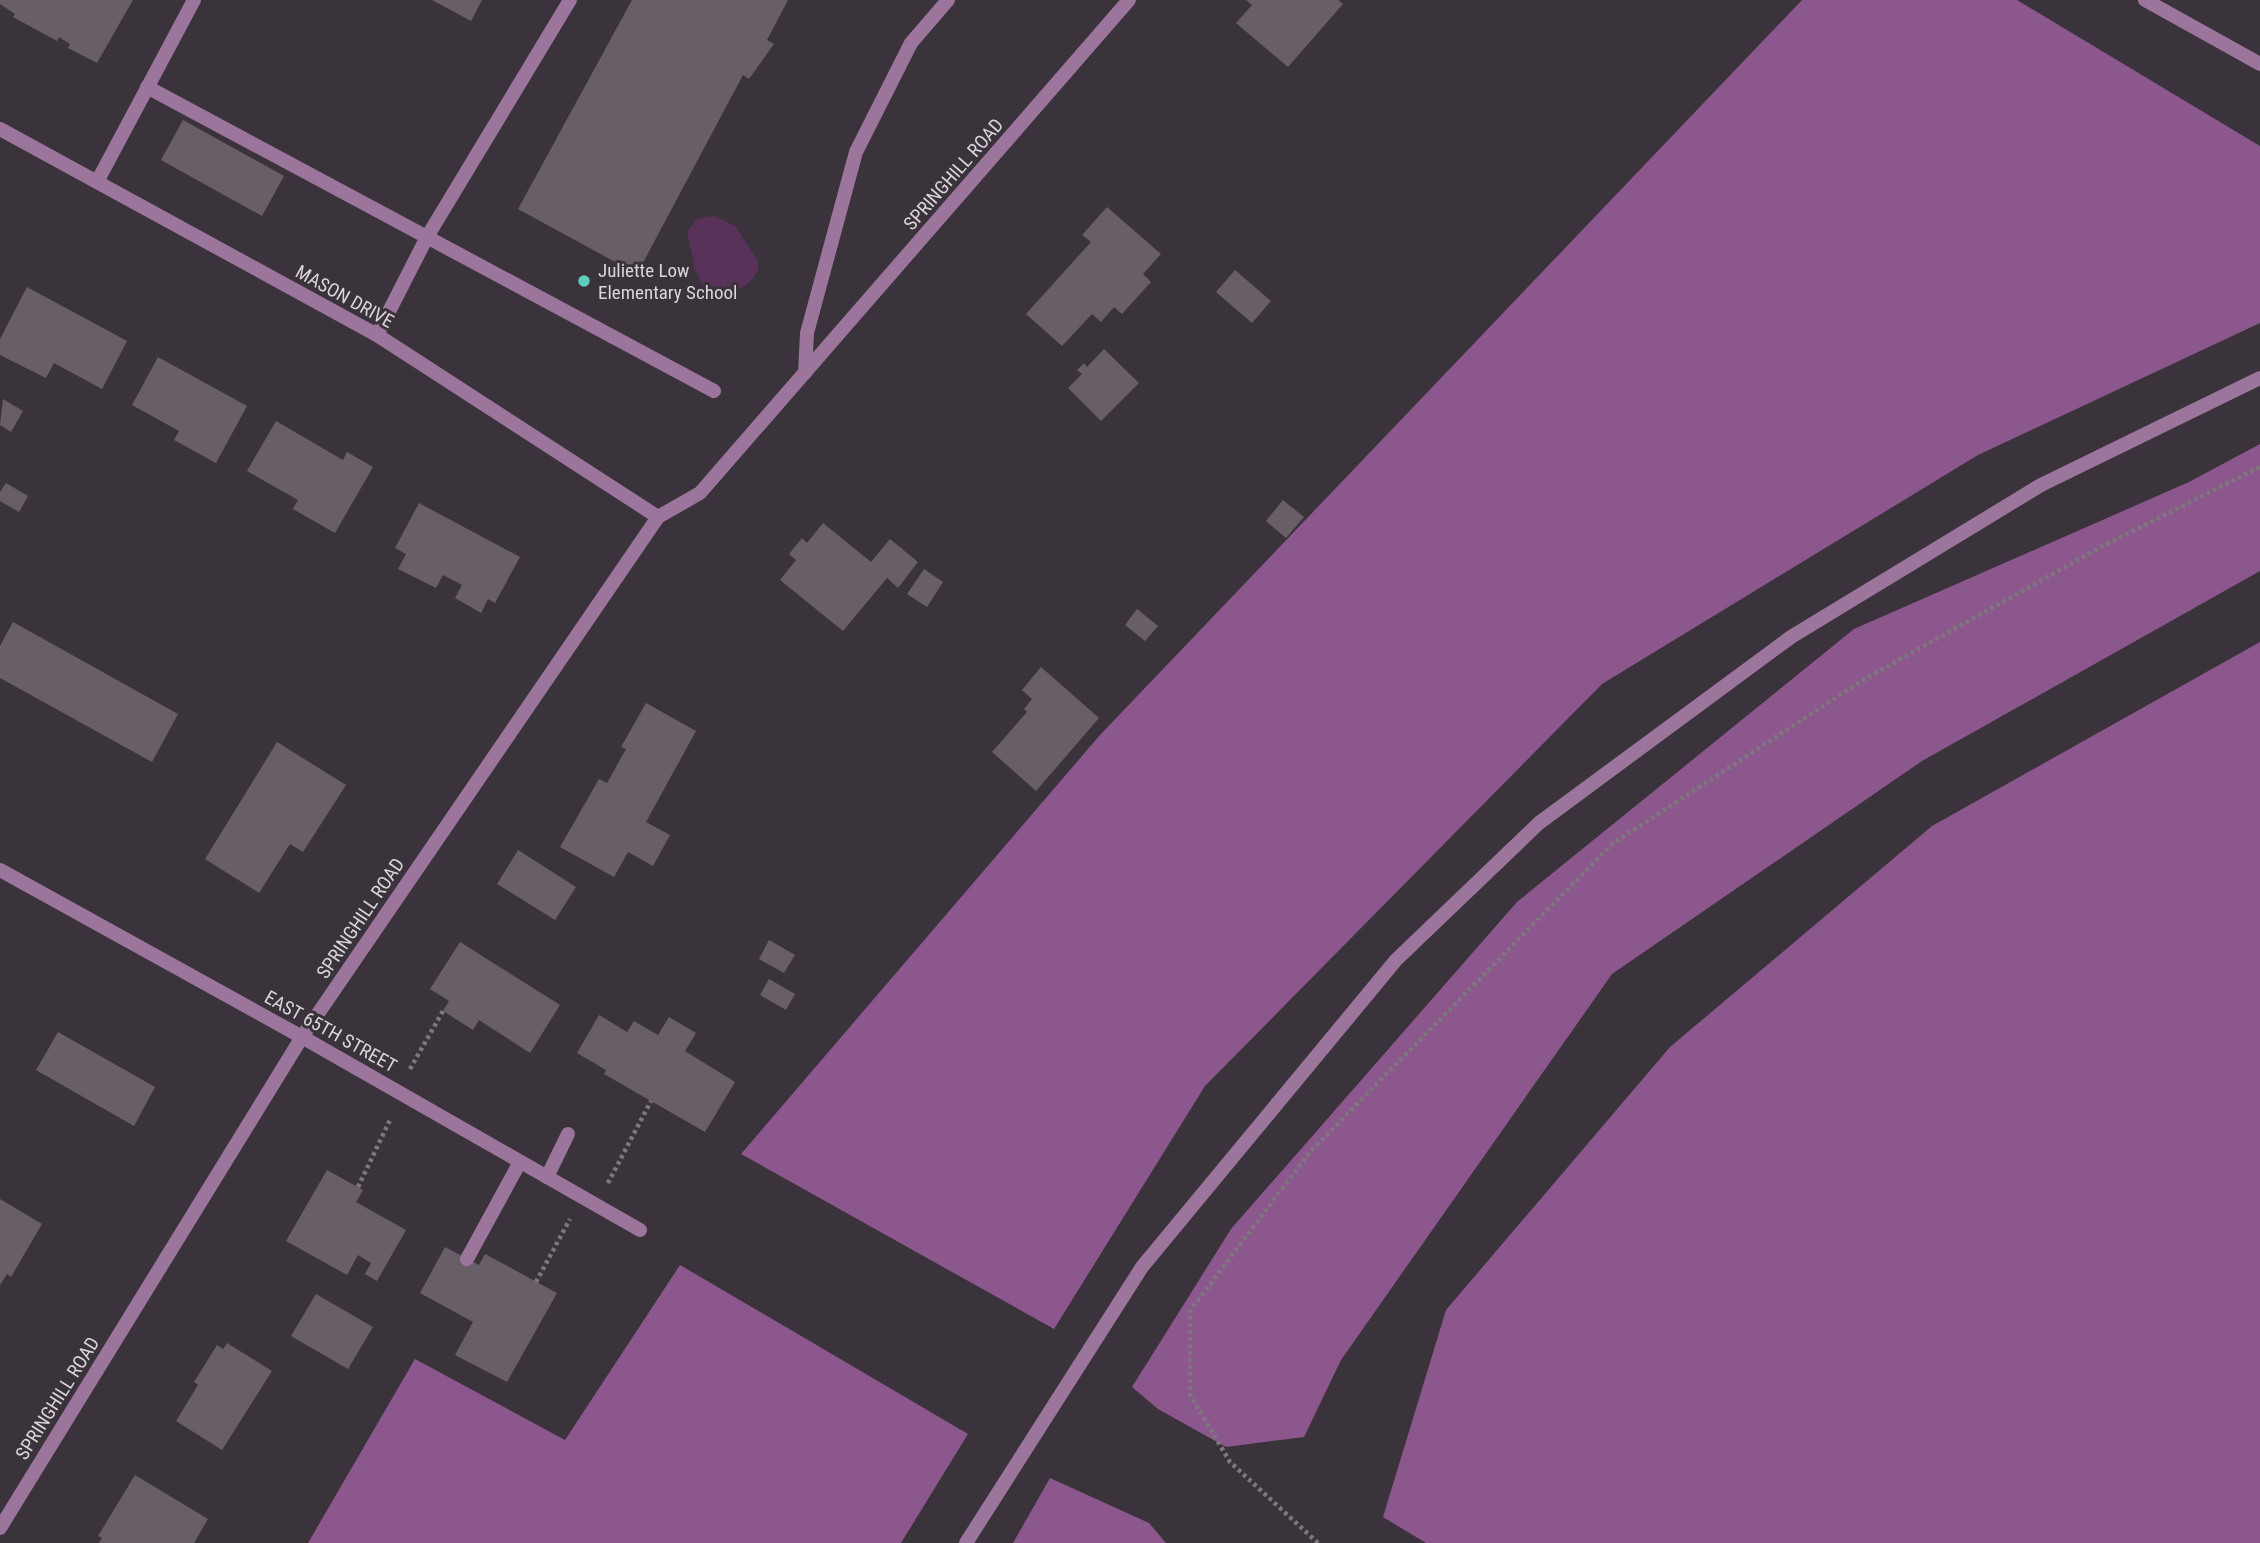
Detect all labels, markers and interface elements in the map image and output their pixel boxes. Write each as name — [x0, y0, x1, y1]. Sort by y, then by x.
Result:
street label: SPRINGHILL ROAD — [899, 114, 1008, 235]
place label: Juliette Low Elementary School — [598, 259, 737, 304]
street label: MASON DRIVE — [292, 260, 398, 333]
marker: Juliette Low Elementary School — [576, 273, 592, 289]
street label: SPRINGHILL ROAD — [312, 854, 409, 983]
street label: EAST 65TH STREET — [261, 986, 401, 1077]
street label: SPRINGHILL ROAD — [10, 1333, 104, 1464]

